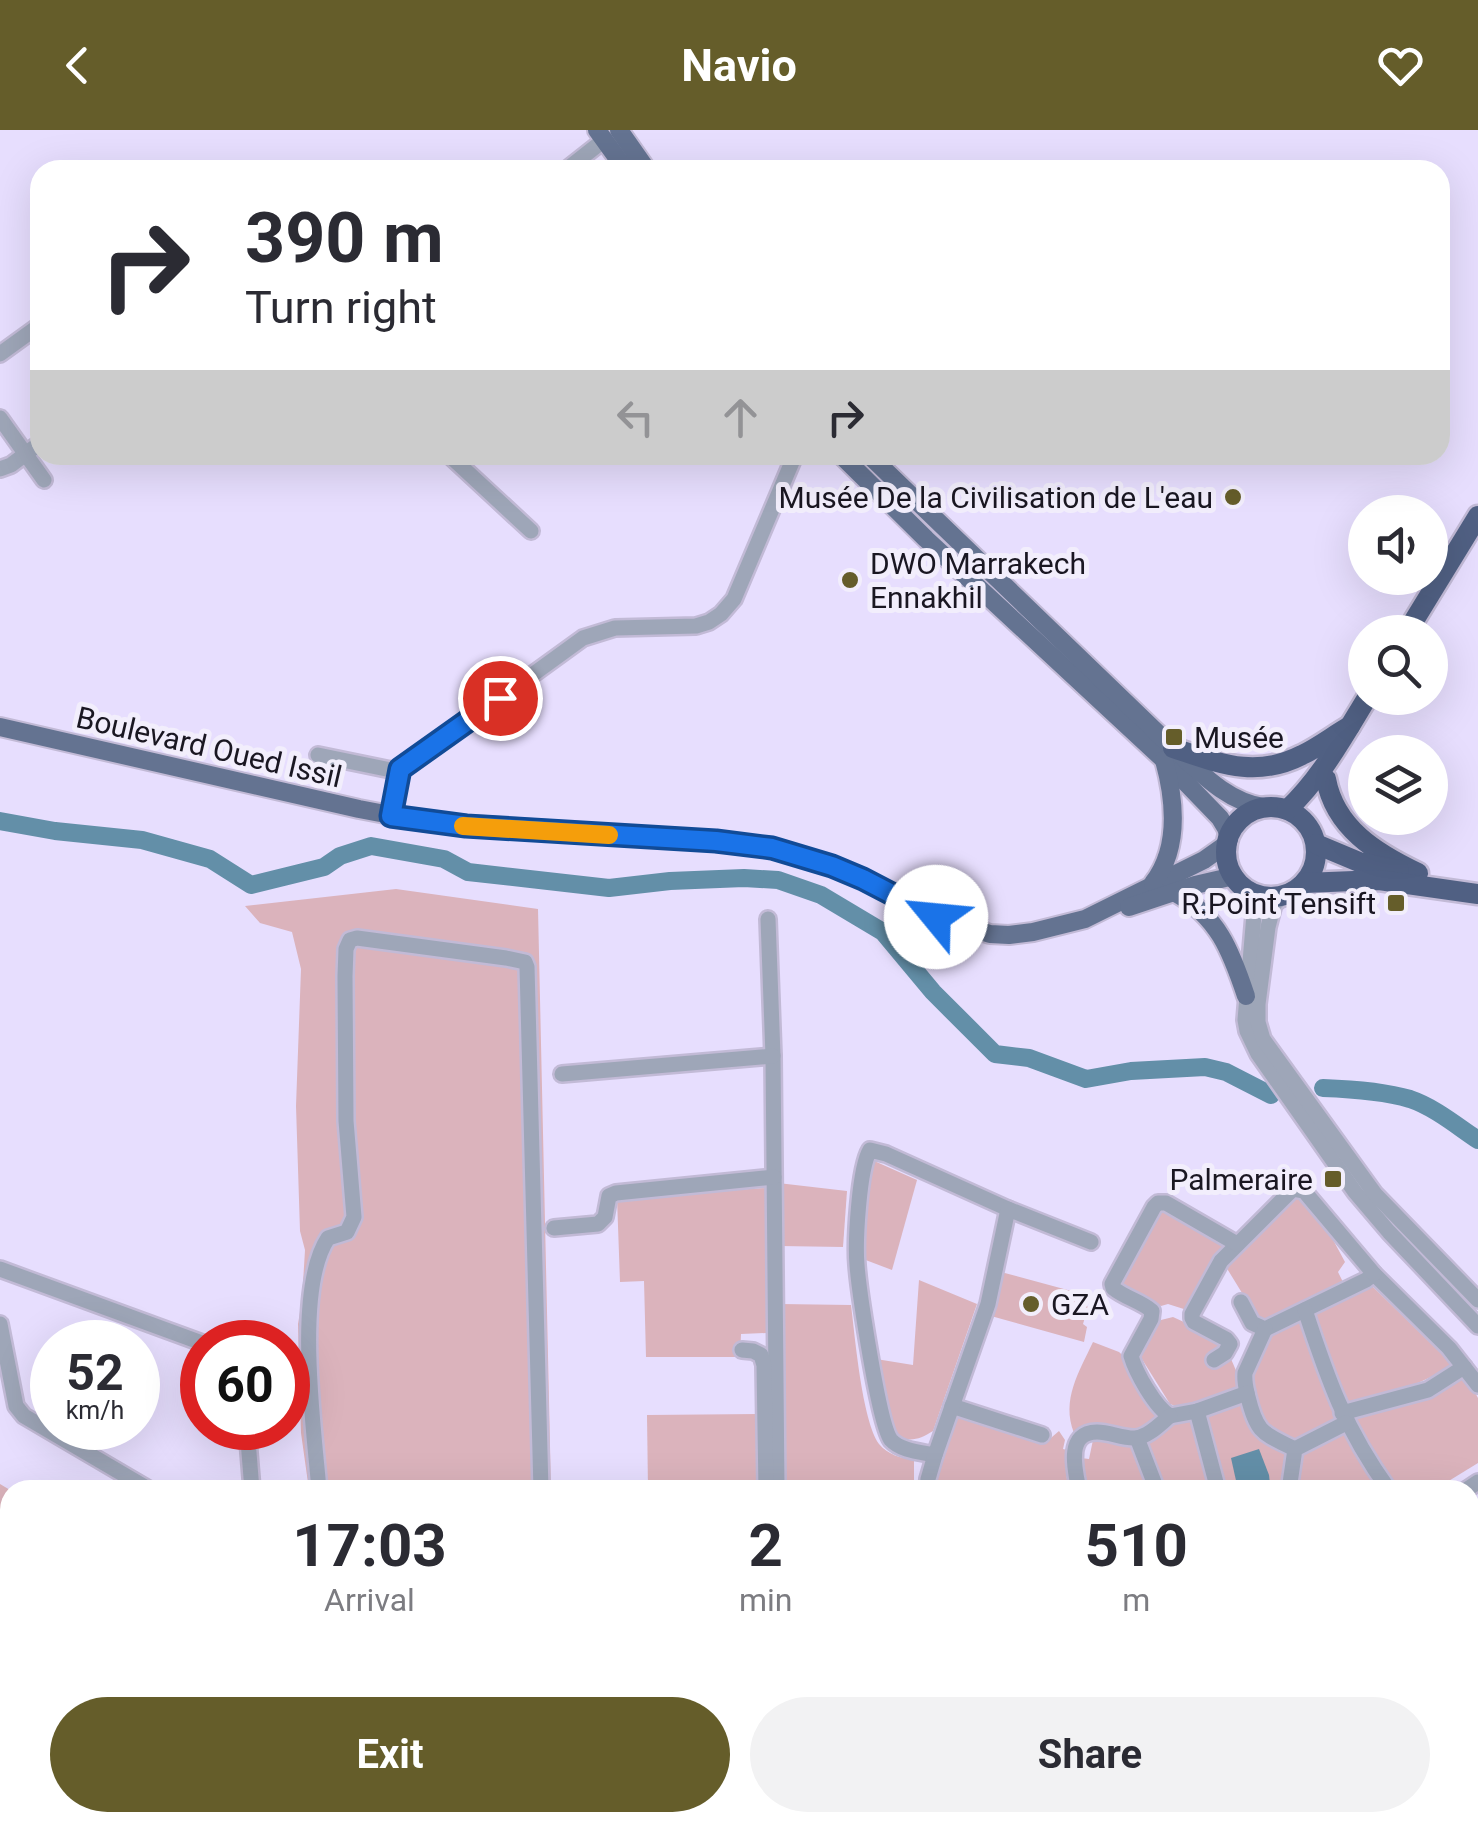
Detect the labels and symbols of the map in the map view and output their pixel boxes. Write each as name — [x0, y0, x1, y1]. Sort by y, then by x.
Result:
place label: Musée De la Civilisation de L'eau — [779, 480, 1213, 515]
marker: Musée De la Civilisation de L'eau — [1222, 486, 1244, 508]
place label: DWO Marrakech Ennakhil — [870, 546, 1086, 615]
marker: DWO Marrakech Ennakhil — [839, 569, 861, 591]
pin — [458, 656, 543, 741]
street label: Boulevard Oued Issil — [73, 699, 345, 795]
place label: Musée — [1194, 720, 1284, 755]
marker: Musée — [1163, 726, 1185, 748]
position arrow — [884, 865, 988, 969]
place label: R.Point Tensift — [1181, 886, 1376, 921]
marker: R.Point Tensift — [1385, 892, 1407, 914]
place label: Palmeraire — [1169, 1162, 1313, 1197]
marker: Palmeraire — [1322, 1168, 1344, 1190]
place label: GZA — [1051, 1287, 1110, 1322]
marker: GZA — [1020, 1293, 1042, 1315]
speed limit sign: 60 — [180, 1320, 310, 1450]

